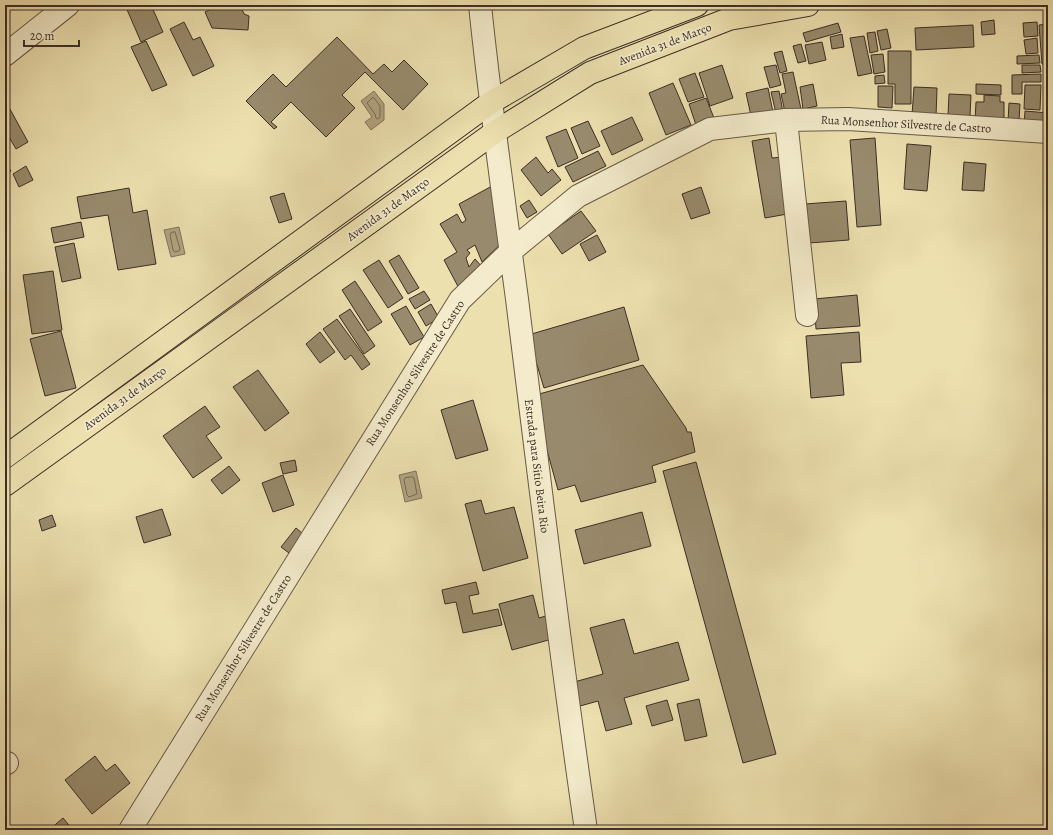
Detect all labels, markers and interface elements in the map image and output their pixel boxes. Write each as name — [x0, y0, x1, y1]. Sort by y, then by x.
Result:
street label: Avenida 31 de Março — [615, 19, 714, 69]
scale bar — [24, 22, 79, 48]
text: 20 m — [30, 28, 54, 44]
street label: Rua Monsenhor Silvestre de Castro — [820, 112, 992, 136]
street label: Avenida 31 de Março — [343, 174, 432, 245]
street label: Rua Monsenhor Silvestre de Castro — [362, 297, 468, 449]
street label: Avenida 31 de Março — [80, 363, 169, 434]
street label: Estrada para Sítio Beira Rio — [521, 398, 553, 534]
street label: Rua Monsenhor Silvestre de Castro — [191, 571, 295, 725]

